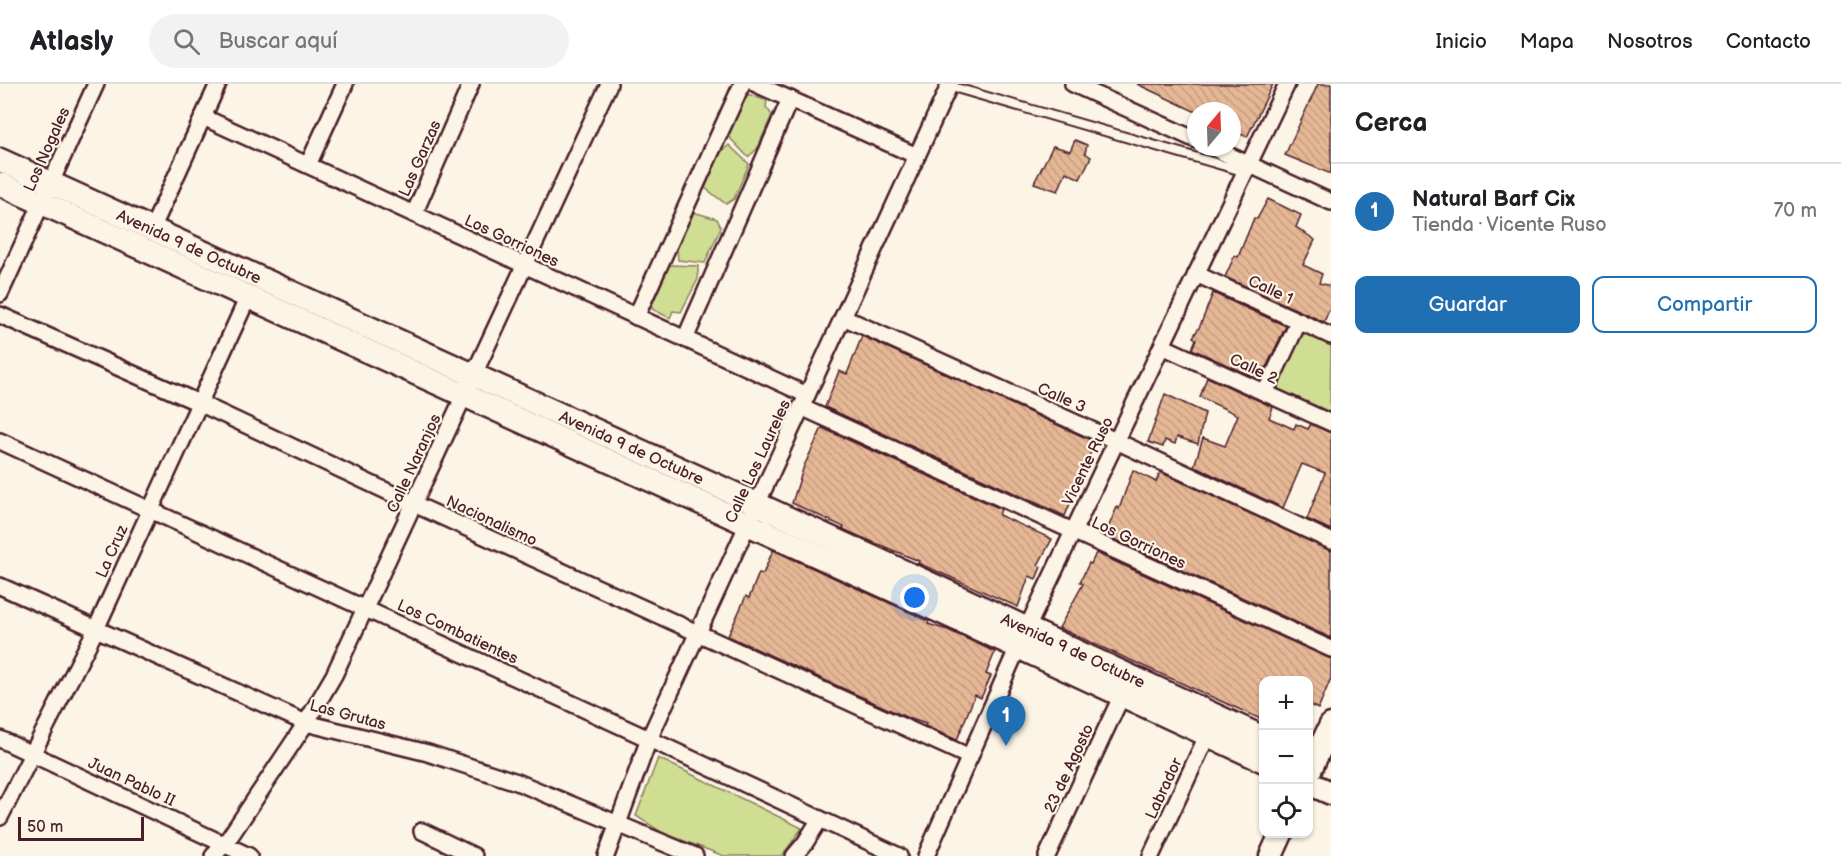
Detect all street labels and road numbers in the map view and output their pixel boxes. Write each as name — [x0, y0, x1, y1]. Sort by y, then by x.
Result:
street label: Los Nogales — [20, 104, 74, 195]
street label: Las Garzas — [395, 117, 446, 200]
street label: Avenida 9 de Octubre — [114, 206, 264, 289]
street label: Los Gorriones — [461, 211, 562, 272]
street label: Calle 1 — [1245, 272, 1296, 309]
street label: Calle 2 — [1226, 350, 1281, 389]
street label: Calle 3 — [1034, 379, 1089, 418]
street label: Calle Los Laureles — [721, 397, 795, 526]
street label: Avenida 9 de Octubre — [556, 407, 707, 490]
street label: Calle Naranjos — [383, 411, 446, 516]
street label: Vicente Ruso — [1059, 414, 1118, 509]
street label: Nacionalismo — [443, 492, 540, 551]
street label: Los Gorriones — [1088, 513, 1189, 574]
street label: La Cruz — [92, 522, 133, 581]
street label: Los Combatientes — [394, 596, 521, 669]
street label: Avenida 9 de Octubre — [998, 610, 1148, 693]
street label: Las Grutas — [307, 696, 388, 735]
street label: 23 de Agosto — [1041, 721, 1098, 816]
street label: Juan Pablo II — [85, 754, 178, 811]
street label: Labrador — [1142, 755, 1187, 822]

